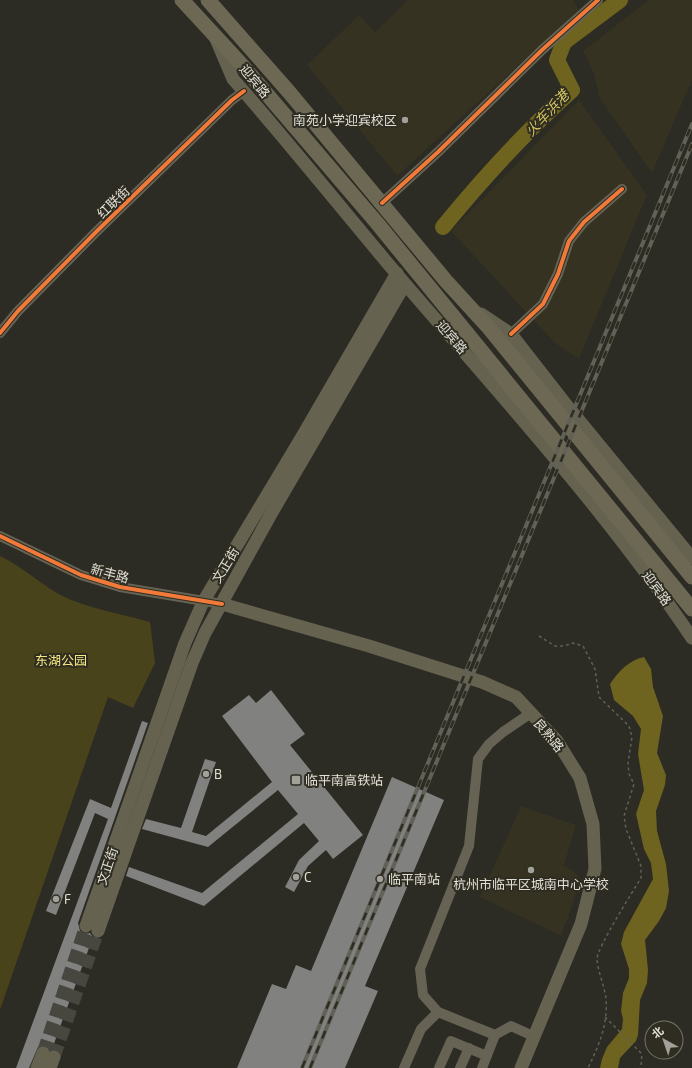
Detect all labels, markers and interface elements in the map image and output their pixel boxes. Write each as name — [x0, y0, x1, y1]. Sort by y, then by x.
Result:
street label: 迎宾路 — [236, 61, 274, 101]
water label: 火车浜港 — [521, 85, 573, 139]
place label: 南苑小学迎宾校区 — [293, 112, 397, 128]
marker: 南苑小学迎宾校区 — [400, 115, 410, 125]
street label: 红联街 — [93, 183, 133, 221]
street label: 迎宾路 — [433, 317, 471, 357]
street label: 文正街 — [208, 544, 242, 586]
street label: 新丰路 — [89, 560, 131, 586]
street label: 迎宾路 — [639, 568, 675, 608]
park label: 东湖公园 — [35, 652, 87, 668]
street label: 良熟路 — [530, 715, 568, 755]
place label: B — [214, 766, 222, 782]
marker: B — [201, 769, 211, 779]
place label: 临平南高铁站 — [305, 772, 383, 788]
marker: 临平南高铁站 — [290, 774, 302, 786]
street label: 文正街 — [93, 845, 121, 887]
marker: 杭州市临平区城南中心学校 — [526, 865, 536, 875]
place label: C — [304, 869, 311, 885]
place label: 临平南站 — [388, 871, 440, 887]
marker: C — [291, 872, 301, 882]
marker: 临平南站 — [375, 874, 385, 884]
place label: 杭州市临平区城南中心学校 — [453, 876, 609, 892]
place label: F — [64, 891, 71, 907]
marker: F — [51, 894, 61, 904]
north arrow — [644, 1020, 684, 1060]
text: 北 — [649, 1023, 666, 1040]

